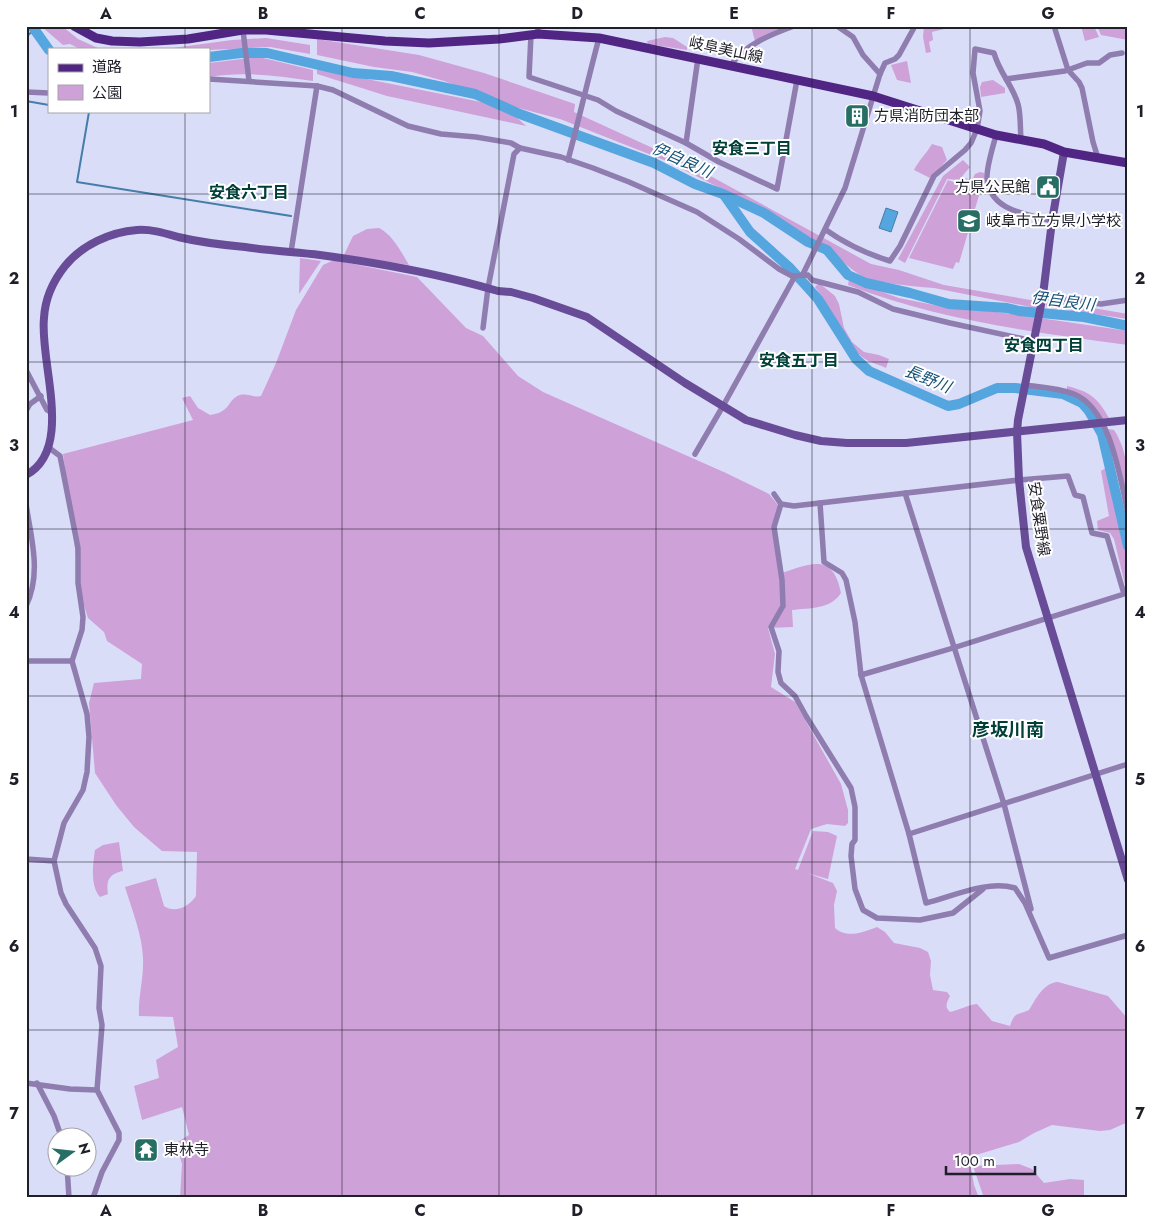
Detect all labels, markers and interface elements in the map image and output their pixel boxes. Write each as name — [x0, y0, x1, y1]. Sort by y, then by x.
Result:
text: A — [99, 2, 112, 25]
text: B — [258, 2, 268, 25]
text: C — [414, 2, 426, 25]
text: D — [571, 2, 583, 25]
text: E — [729, 2, 739, 25]
text: F — [887, 2, 895, 25]
text: G — [1041, 2, 1055, 25]
street label: 岐阜美山線 — [687, 31, 765, 69]
legend — [48, 48, 210, 112]
text: 道路 — [92, 56, 122, 78]
text: 公園 — [92, 82, 122, 104]
text: 1 — [10, 100, 18, 123]
text: 1 — [1136, 100, 1144, 123]
building icon: 方県消防団本部 — [844, 103, 870, 129]
place label: 方県消防団本部 — [874, 105, 979, 127]
water label: 伊自良川 — [648, 136, 718, 184]
district label: 安食三丁目 — [712, 137, 792, 160]
public building icon: 方県公民館 — [1035, 174, 1061, 200]
place label: 方県公民館 — [955, 176, 1030, 198]
district label: 安食六丁目 — [209, 181, 289, 204]
school or university icon: 岐阜市立方県小学校 — [956, 208, 982, 234]
place label: 岐阜市立方県小学校 — [986, 210, 1121, 232]
text: 2 — [9, 267, 19, 290]
text: 2 — [1135, 267, 1145, 290]
water label: 伊自良川 — [1030, 286, 1098, 317]
district label: 安食四丁目 — [1004, 334, 1084, 357]
district label: 安食五丁目 — [759, 349, 839, 372]
water label: 長野川 — [901, 359, 956, 399]
text: 3 — [9, 434, 19, 457]
text: 3 — [1135, 434, 1145, 457]
street label: 安食粟野線 — [1023, 480, 1055, 558]
text: 4 — [8, 601, 20, 624]
text: 4 — [1134, 601, 1146, 624]
district label: 彦坂川南 — [972, 717, 1044, 743]
text: 5 — [9, 768, 19, 791]
text: 5 — [1135, 768, 1145, 791]
text: 6 — [9, 935, 19, 958]
text: 6 — [1135, 935, 1145, 958]
text: 7 — [9, 1102, 19, 1125]
text: 7 — [1135, 1102, 1145, 1125]
north arrow — [48, 1126, 98, 1176]
temple icon: 東林寺 — [133, 1137, 159, 1163]
place label: 東林寺 — [164, 1139, 209, 1161]
text: N — [73, 1141, 96, 1157]
scale bar — [946, 1144, 1035, 1176]
text: 100 m — [954, 1150, 995, 1172]
text: A — [99, 1199, 112, 1222]
text: B — [258, 1199, 268, 1222]
text: C — [414, 1199, 426, 1222]
text: D — [571, 1199, 583, 1222]
text: E — [729, 1199, 739, 1222]
text: F — [887, 1199, 895, 1222]
text: G — [1041, 1199, 1055, 1222]

